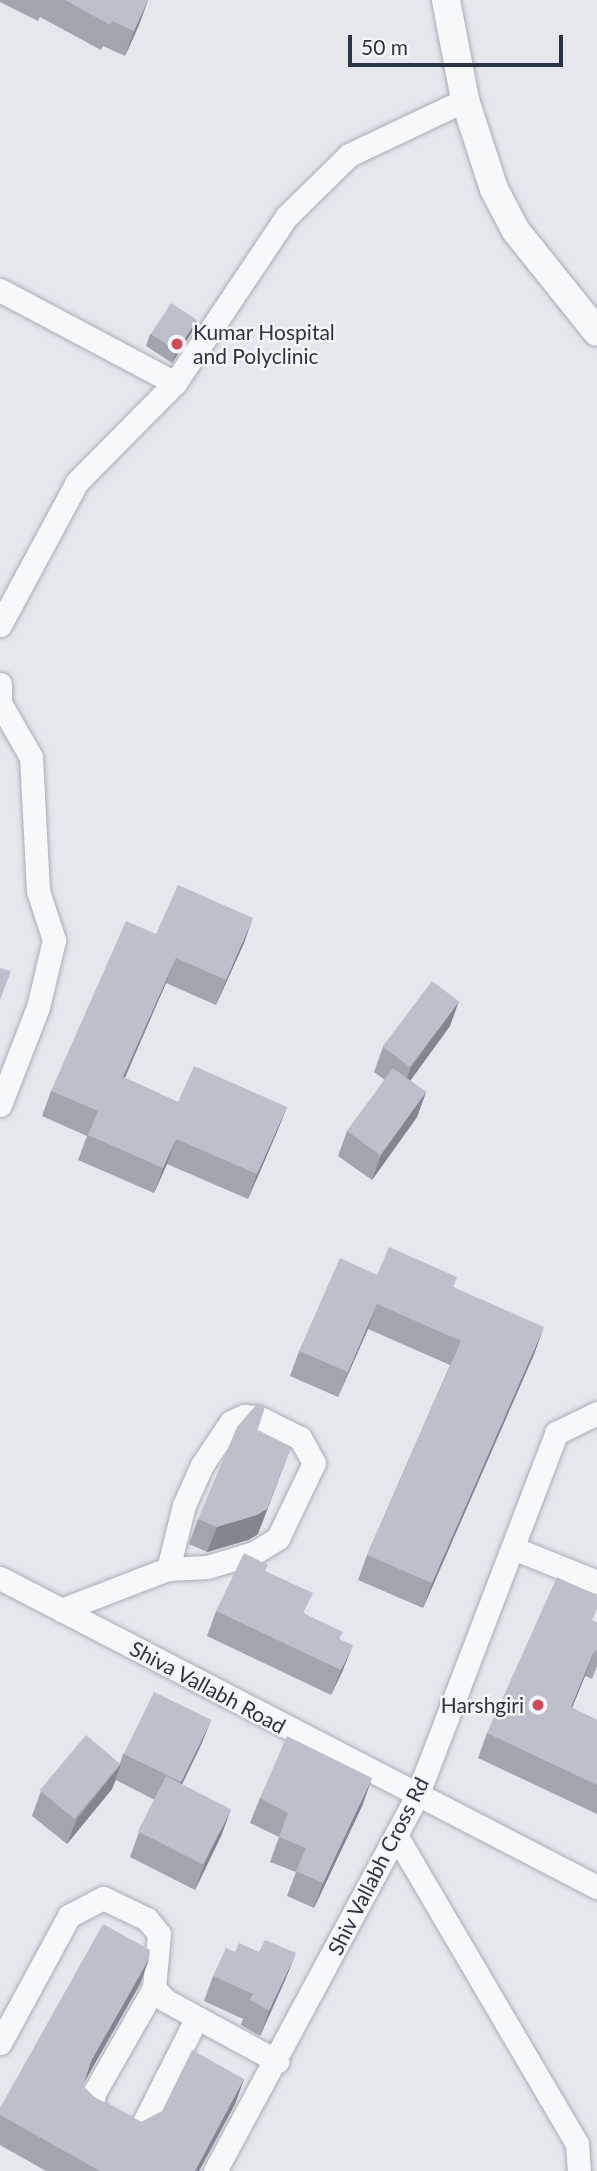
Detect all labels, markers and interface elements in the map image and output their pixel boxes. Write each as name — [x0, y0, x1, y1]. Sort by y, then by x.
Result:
scale bar — [352, 21, 567, 65]
text: 50 m — [361, 34, 408, 59]
place label: Kumar Hospital and Polyclinic — [193, 319, 335, 369]
marker: Kumar Hospital and Polyclinic — [167, 334, 187, 354]
street label: Shiva Vallabh Road — [126, 1635, 290, 1739]
place label: Harshgiri — [441, 1692, 524, 1718]
marker: Harshgiri — [530, 1697, 546, 1713]
street label: Shiv Vallabh Cross Rd — [322, 1772, 434, 1960]

